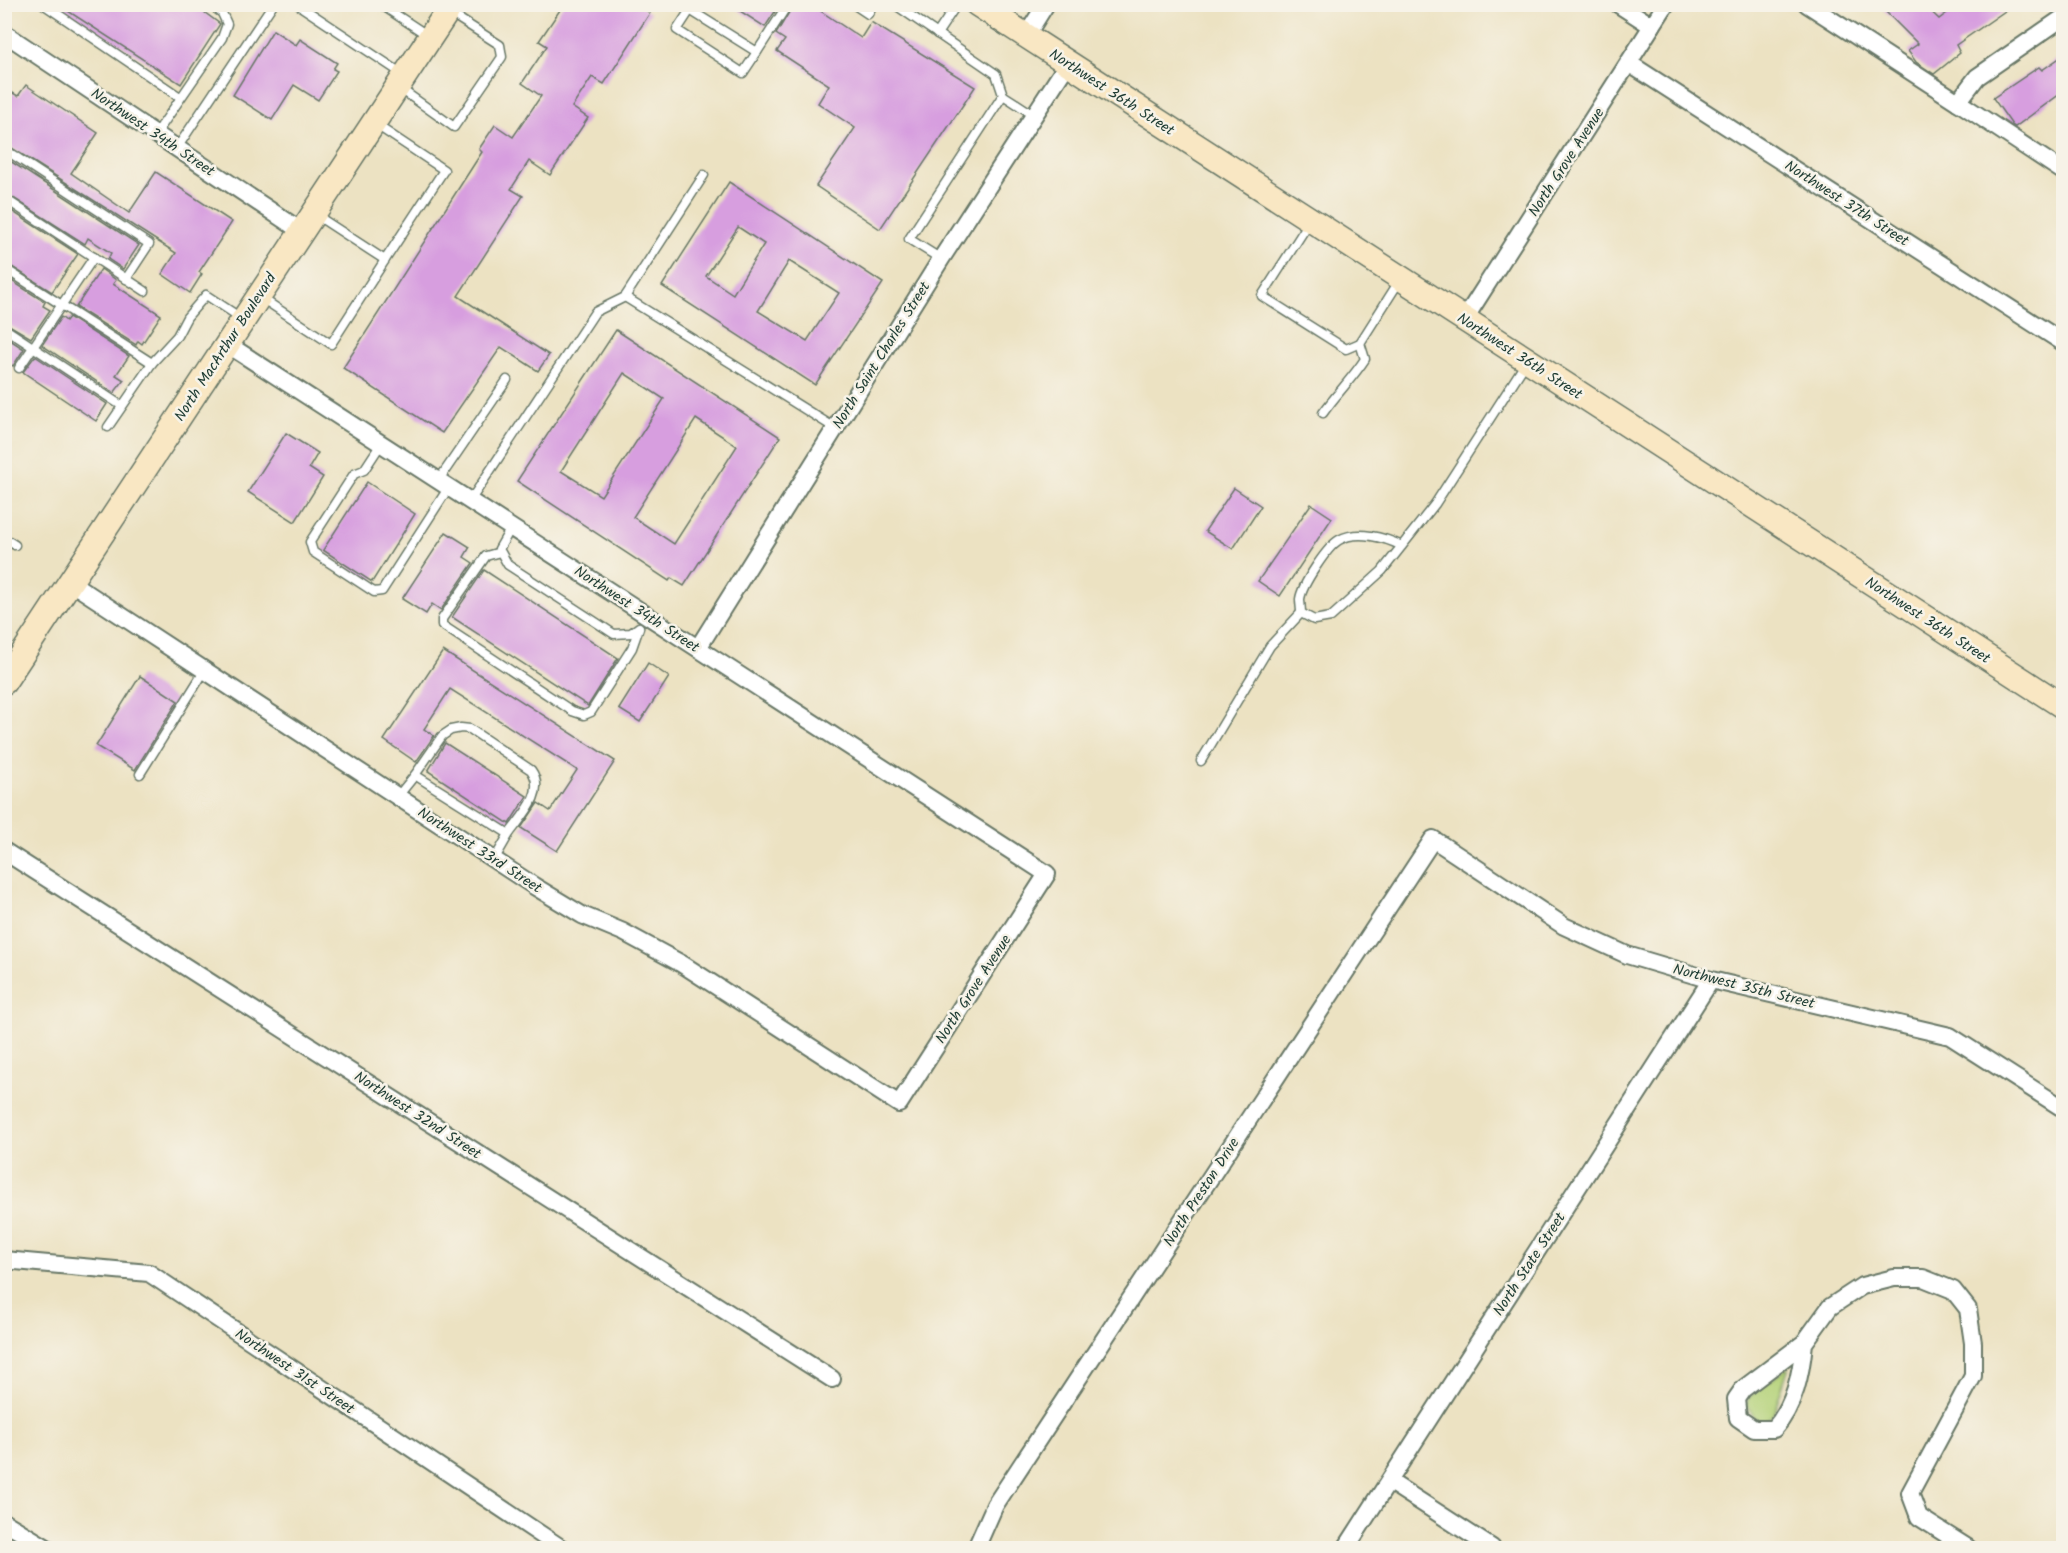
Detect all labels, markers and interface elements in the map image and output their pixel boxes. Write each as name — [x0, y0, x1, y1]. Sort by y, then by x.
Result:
street label: Northwest 36th Street — [1044, 43, 1179, 143]
street label: Northwest 34th Street — [85, 82, 220, 184]
street label: North Grove Avenue — [1522, 103, 1611, 222]
street label: Northwest 37th Street — [1779, 155, 1914, 253]
street label: North MacArthur Boulevard — [169, 268, 283, 427]
street label: North Saint Charles Street — [827, 277, 937, 434]
street label: Northwest 36th Street — [1452, 307, 1587, 407]
street label: Northwest 34th Street — [569, 560, 704, 660]
street label: Northwest 36th Street — [1860, 571, 1995, 671]
street label: Northwest 33rd Street — [412, 801, 547, 900]
street label: North Grove Avenue — [929, 930, 1018, 1049]
street label: Northwest 35th Street — [1670, 958, 1817, 1016]
street label: Northwest 32nd Street — [349, 1066, 486, 1166]
street label: North Preston Drive — [1157, 1133, 1246, 1252]
street label: North State Street — [1487, 1208, 1572, 1321]
street label: Northwest 31st Street — [230, 1323, 359, 1421]

